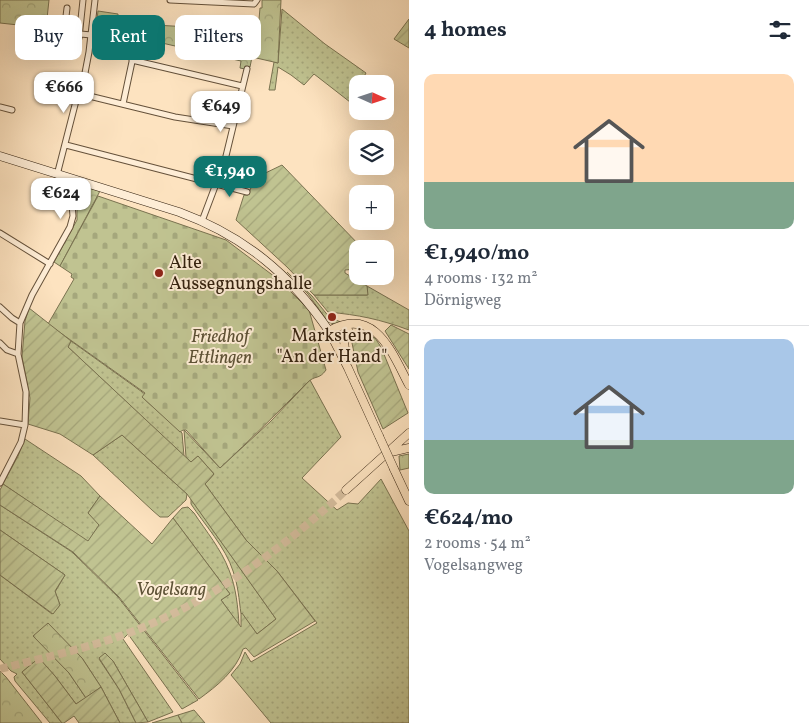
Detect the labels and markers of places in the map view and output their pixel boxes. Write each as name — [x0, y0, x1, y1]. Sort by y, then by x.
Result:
pin: €666 — [34, 72, 94, 114]
pin: €649 — [191, 90, 251, 133]
pin: €1,940 — [189, 156, 271, 198]
pin: €624 — [31, 178, 91, 220]
place label: Alte Aussegnungshalle — [169, 251, 312, 297]
marker: Alte Aussegnungshalle — [153, 267, 165, 279]
marker: Markstein "An der Hand" — [326, 311, 338, 323]
place label: Markstein "An der Hand" — [277, 324, 387, 370]

